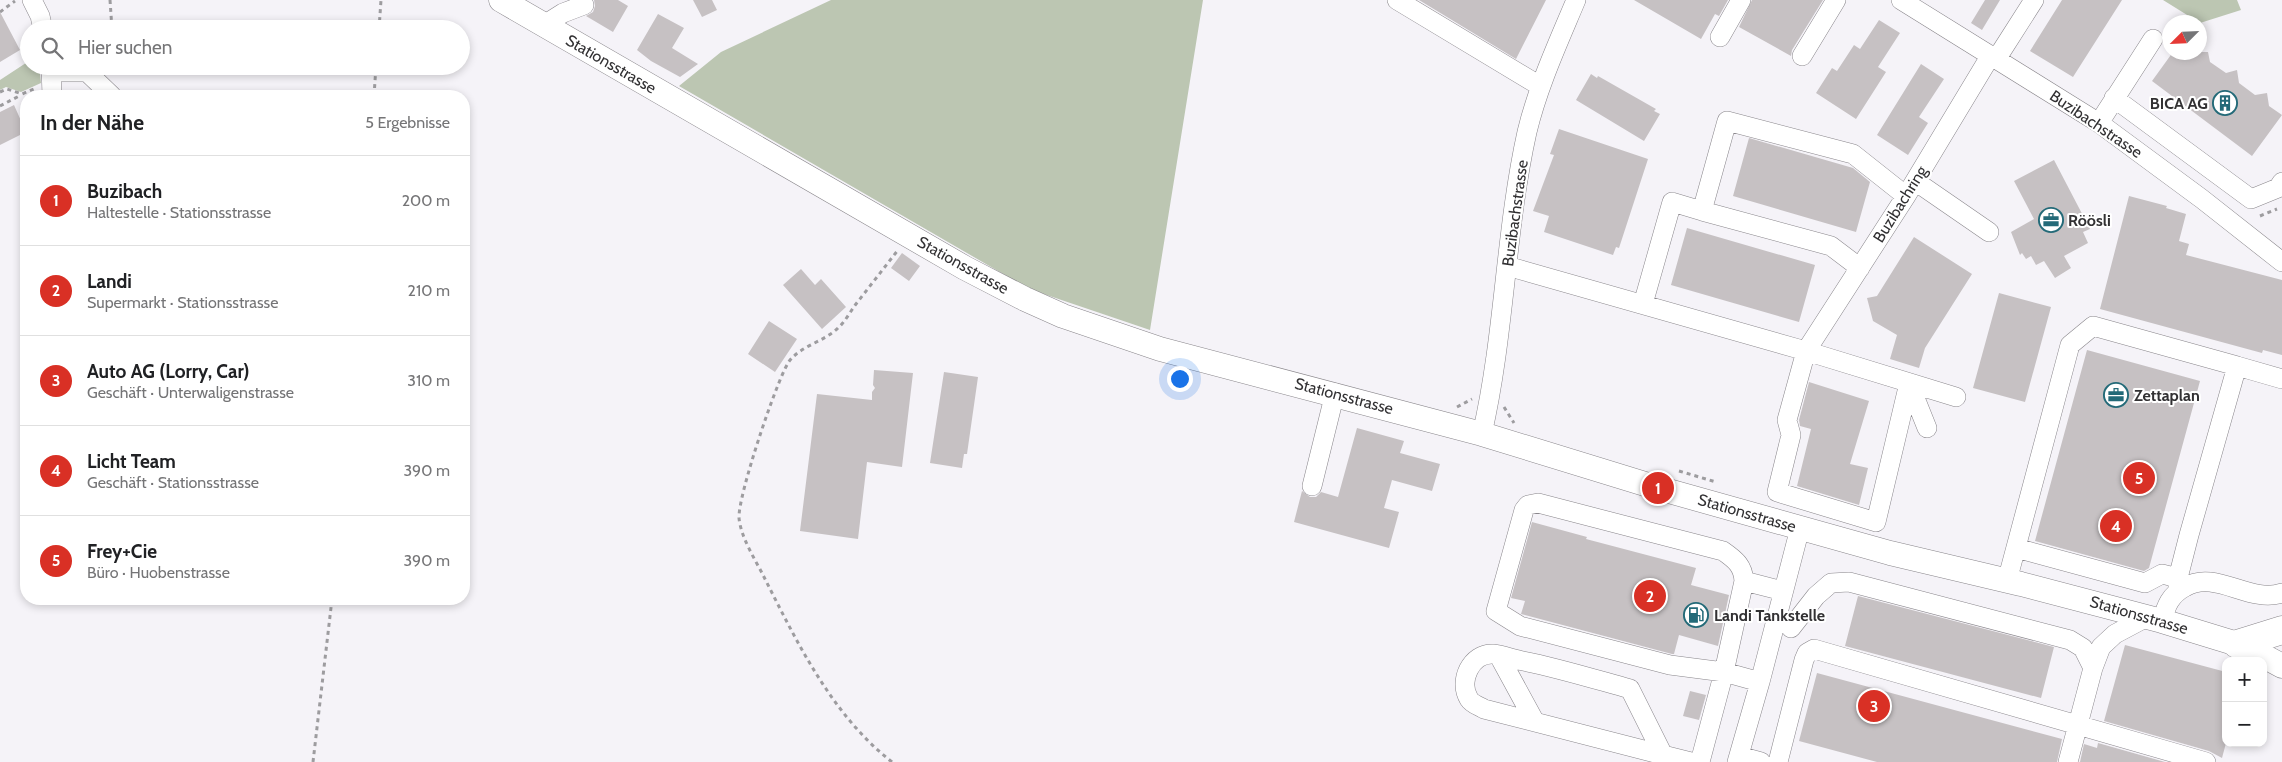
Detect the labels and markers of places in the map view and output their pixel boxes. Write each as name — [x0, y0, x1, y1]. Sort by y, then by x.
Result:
building icon: BICA AG — [2212, 90, 2238, 116]
place label: BICA AG — [2150, 94, 2208, 113]
office icon: Röösli — [2038, 207, 2064, 233]
place label: Röösli — [2068, 211, 2111, 230]
office icon: Zettaplan — [2103, 382, 2129, 408]
place label: Zettaplan — [2134, 386, 2200, 405]
pin: 5 — [2123, 459, 2155, 497]
pin: 1 — [1642, 469, 1674, 507]
pin: 4 — [2100, 507, 2132, 545]
pin: 2 — [1634, 577, 1666, 615]
fuel station icon: Landi Tankstelle — [1683, 602, 1709, 628]
place label: Landi Tankstelle — [1714, 606, 1825, 625]
pin: 3 — [1858, 687, 1890, 725]

